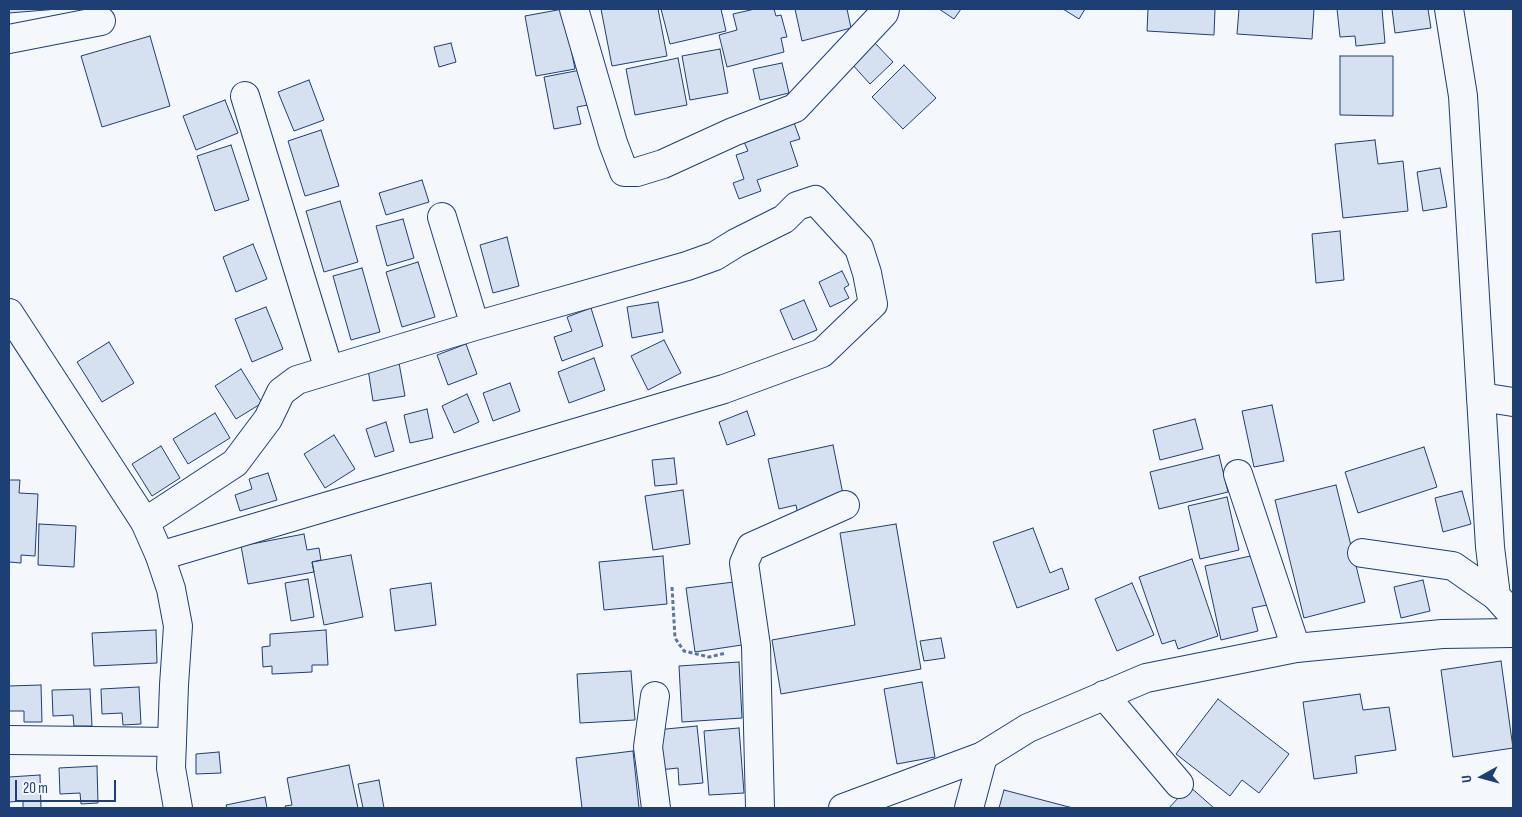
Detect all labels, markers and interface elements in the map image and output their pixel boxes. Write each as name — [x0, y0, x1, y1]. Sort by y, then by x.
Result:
north arrow — [1457, 752, 1507, 802]
scale bar — [18, 770, 119, 802]
text: U — [1458, 774, 1475, 784]
text: 20 m — [23, 779, 48, 798]

